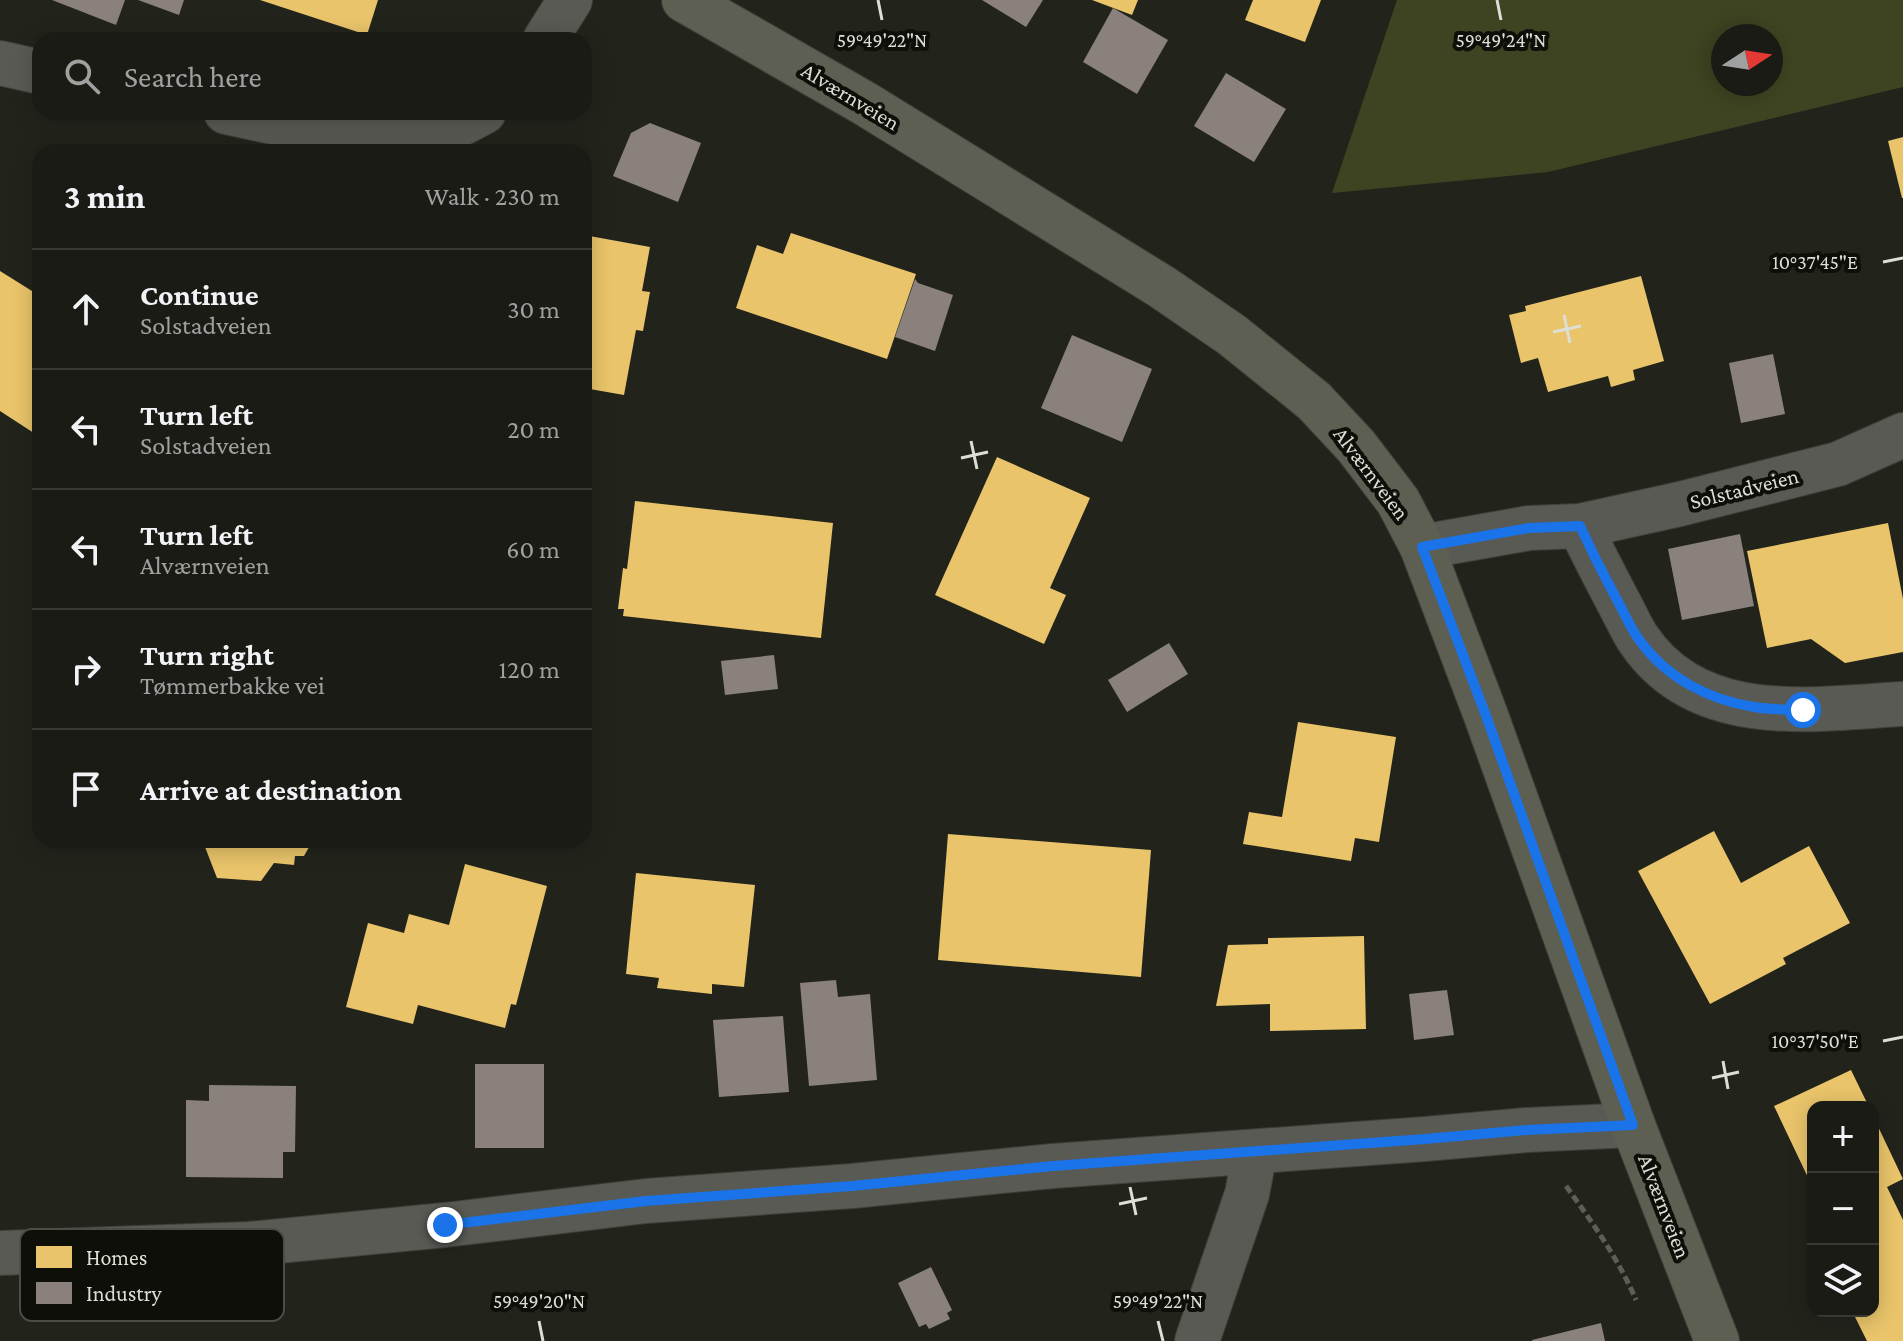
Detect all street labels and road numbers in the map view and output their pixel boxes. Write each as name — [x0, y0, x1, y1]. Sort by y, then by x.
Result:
street label: Alværnveien — [797, 57, 904, 135]
street label: Alværnveien — [1329, 422, 1415, 525]
street label: Solstadveien — [1687, 463, 1801, 514]
street label: Alværnveien — [1633, 1150, 1696, 1262]

